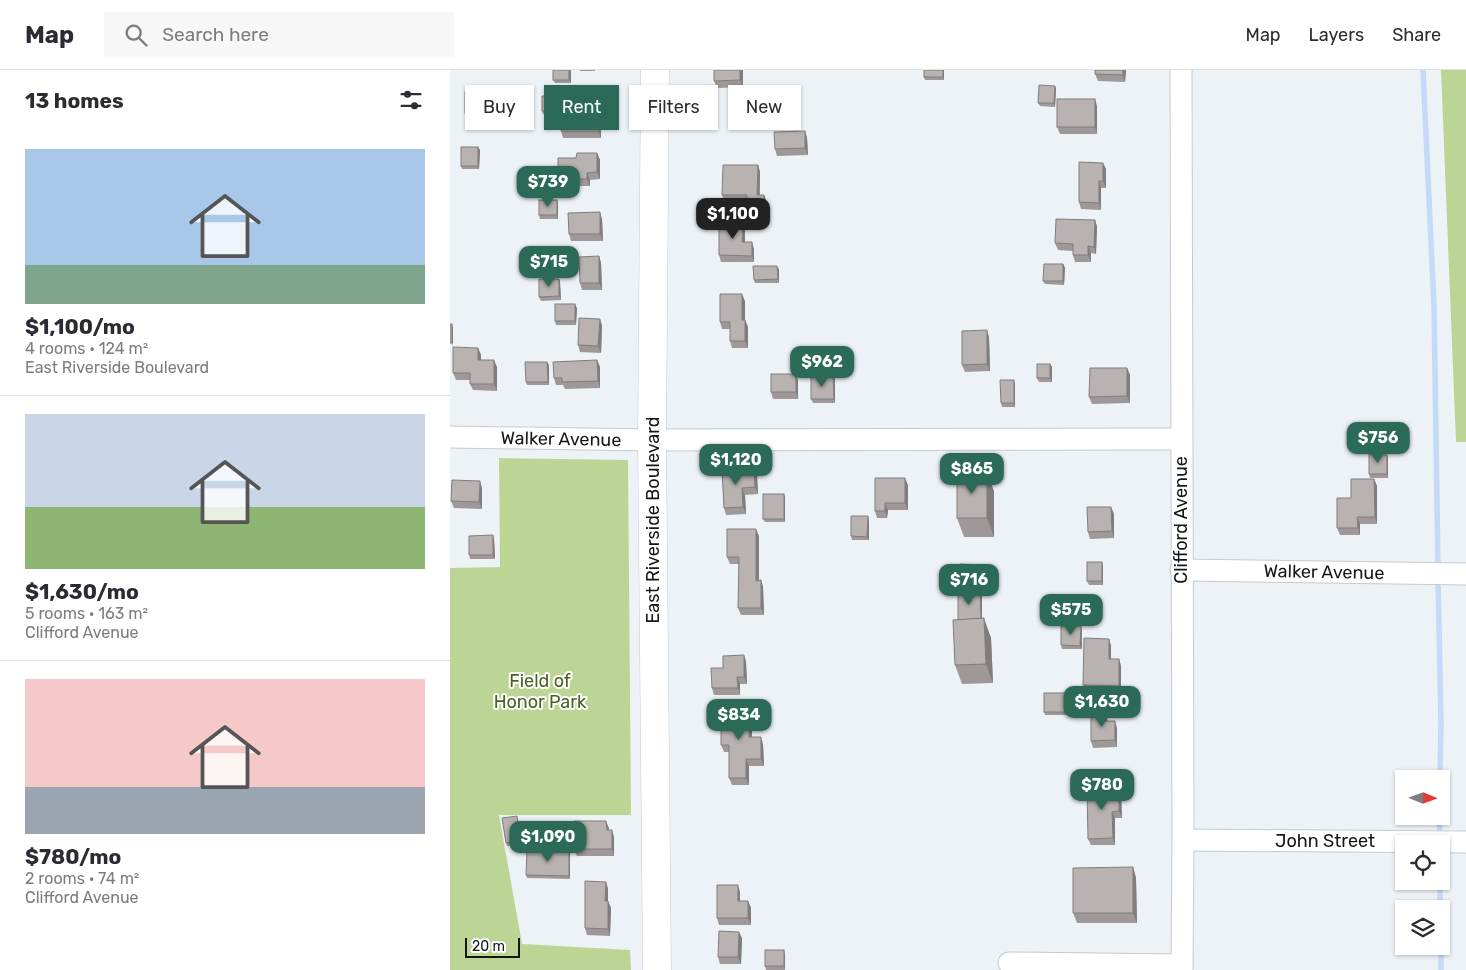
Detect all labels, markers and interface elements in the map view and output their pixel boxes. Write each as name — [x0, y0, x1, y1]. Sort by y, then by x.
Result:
search box — [104, 12, 454, 57]
text: Map — [25, 21, 74, 49]
icon: search — [122, 21, 150, 49]
text: Search here — [162, 23, 269, 46]
text: Map — [1246, 24, 1281, 46]
text: Layers — [1309, 24, 1364, 46]
text: Share — [1392, 24, 1441, 46]
chip: Buy — [465, 85, 534, 130]
chip: Rent — [544, 85, 619, 130]
chip: Filters — [629, 85, 718, 130]
chip: New — [728, 85, 801, 130]
icon: filters — [397, 86, 425, 114]
text: 13 homes — [25, 88, 124, 113]
pin: $739 — [518, 166, 578, 208]
text: $739 — [528, 172, 568, 191]
icon: home — [180, 181, 270, 271]
pin: $1,100 — [692, 198, 774, 240]
text: $1,100 — [707, 204, 759, 223]
pin: $715 — [519, 246, 579, 288]
text: $715 — [530, 252, 568, 271]
text: $1,100/mo — [25, 314, 135, 339]
text: 4 rooms · 124 m² — [25, 339, 148, 358]
pin: $962 — [792, 346, 852, 388]
text: $962 — [801, 352, 843, 371]
text: East Riverside Boulevard — [25, 358, 209, 377]
street label: East Riverside Boulevard — [642, 416, 664, 624]
pin: $756 — [1348, 422, 1408, 464]
street label: Walker Avenue — [500, 427, 622, 451]
text: $756 — [1358, 428, 1398, 447]
pin: $1,120 — [695, 444, 777, 486]
icon: home — [180, 447, 270, 537]
text: $1,120 — [710, 450, 762, 469]
pin: $865 — [942, 452, 1002, 495]
street label: Clifford Avenue — [1170, 456, 1192, 584]
text: $865 — [951, 459, 993, 478]
street label: Walker Avenue — [1263, 560, 1385, 584]
pin: $716 — [939, 564, 999, 606]
text: $716 — [950, 570, 988, 589]
text: $1,630/mo — [25, 579, 139, 604]
pin: $575 — [1041, 594, 1101, 636]
text: $575 — [1051, 600, 1091, 619]
text: 5 rooms · 163 m² — [25, 604, 148, 623]
text: Clifford Avenue — [25, 623, 138, 642]
park label: Field of Honor Park — [494, 670, 587, 713]
pin: $1,630 — [1061, 686, 1143, 728]
text: $1,630 — [1075, 692, 1129, 711]
pin: $834 — [709, 698, 769, 741]
text: $834 — [718, 705, 761, 724]
icon: home — [180, 712, 270, 802]
pin: $780 — [1072, 768, 1132, 811]
north arrow — [1395, 770, 1450, 825]
map controls — [1395, 770, 1450, 955]
text: $780 — [1081, 775, 1123, 794]
pin: $1,090 — [507, 820, 589, 863]
text: $1,090 — [521, 827, 576, 846]
street label: John Street — [1275, 830, 1375, 852]
button: locate — [1395, 835, 1450, 890]
text: $780/mo — [25, 844, 121, 869]
text: 2 rooms · 74 m² — [25, 869, 139, 888]
text: Clifford Avenue — [25, 888, 138, 907]
button: layers — [1395, 900, 1450, 955]
scale bar — [465, 935, 520, 958]
text: 20 m — [472, 938, 505, 955]

